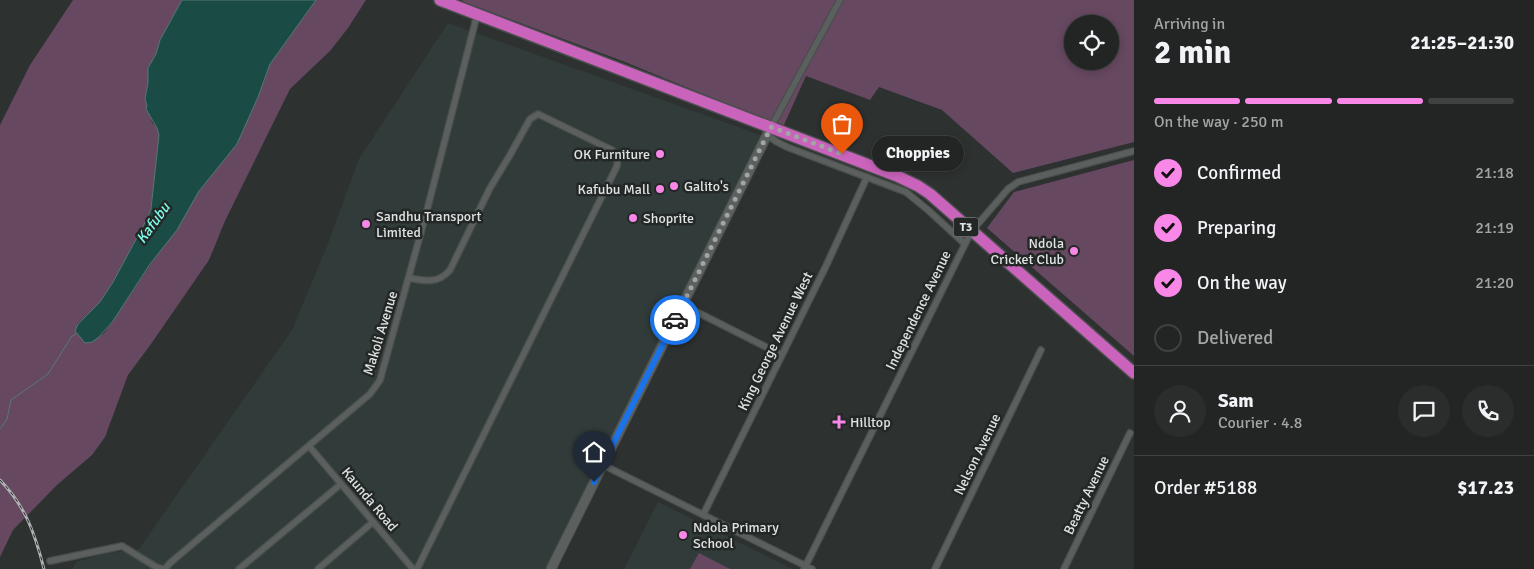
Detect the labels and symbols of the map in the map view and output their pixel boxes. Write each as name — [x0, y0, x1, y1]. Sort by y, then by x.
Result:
pin — [821, 103, 863, 154]
callout: Choppies — [872, 136, 964, 172]
place label: OK Furniture — [574, 146, 650, 163]
marker: OK Furniture — [654, 148, 666, 160]
place label: Galito's — [684, 178, 729, 195]
marker: Galito's — [668, 180, 680, 192]
place label: Kafubu Mall — [578, 181, 650, 198]
marker: Kafubu Mall — [654, 183, 666, 195]
water label: Kafubu — [132, 199, 174, 247]
place label: Sandhu Transport Limited — [376, 208, 482, 241]
place label: Shoprite — [643, 210, 694, 227]
marker: Shoprite — [627, 212, 639, 224]
marker: Sandhu Transport Limited — [360, 218, 372, 230]
road number: T3 — [954, 218, 978, 236]
place label: Ndola Cricket Club — [991, 235, 1064, 268]
marker: Ndola Cricket Club — [1068, 245, 1080, 257]
street label: Independence Avenue — [882, 248, 955, 373]
street label: King George Avenue West — [734, 269, 817, 413]
street label: Makoli Avenue — [360, 289, 401, 377]
courier — [650, 295, 700, 345]
street label: Nelson Avenue — [950, 411, 1004, 498]
place label: Hilltop — [850, 414, 891, 431]
marker: Hilltop — [832, 415, 846, 429]
pin — [573, 431, 615, 482]
street label: Beatty Avenue — [1060, 453, 1113, 537]
street label: Kaunda Road — [338, 464, 401, 535]
place label: Ndola Primary School — [693, 519, 779, 552]
marker: Ndola Primary School — [677, 529, 689, 541]

